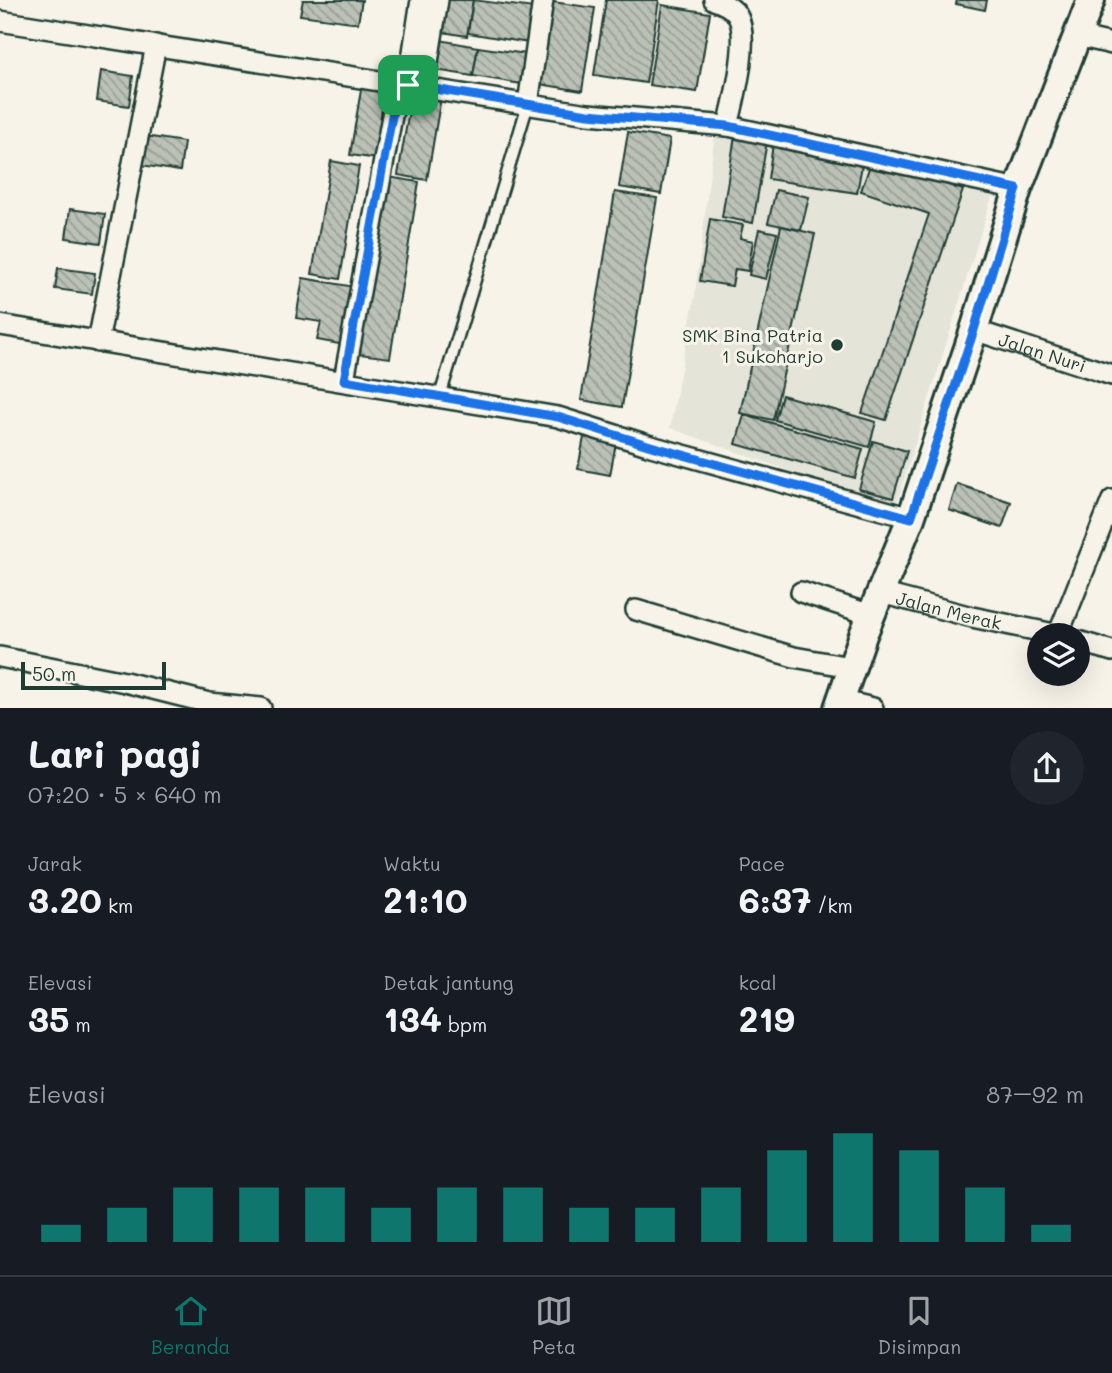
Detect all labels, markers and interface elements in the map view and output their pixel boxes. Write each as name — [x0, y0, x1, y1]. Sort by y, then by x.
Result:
pin — [378, 55, 438, 115]
icon: arrive — [389, 66, 427, 104]
place label: SMK Bina Patria 1 Sukoharjo — [682, 323, 823, 368]
street label: Jalan Nuri — [996, 327, 1089, 378]
marker: SMK Bina Patria 1 Sukoharjo — [829, 337, 845, 353]
street label: Jalan Merak — [893, 585, 1004, 635]
map controls — [1027, 623, 1090, 686]
button: layers — [1027, 623, 1090, 686]
scale bar — [21, 659, 166, 691]
text: 50 m — [32, 661, 76, 686]
text: Lari pagi — [28, 728, 202, 778]
button: share — [1010, 731, 1084, 805]
text: 07:20 · 5 × 640 m — [28, 779, 222, 809]
text: Jarak — [28, 851, 82, 876]
text: Waktu — [383, 851, 441, 876]
text: Pace — [739, 851, 785, 876]
text: 3.20 — [28, 876, 102, 922]
text: 21:10 — [383, 876, 468, 922]
text: 6:37 — [739, 876, 811, 922]
text: km — [102, 893, 133, 918]
text: /km — [811, 893, 853, 918]
text: Elevasi — [28, 970, 92, 995]
text: Detak jantung — [383, 970, 514, 995]
text: kcal — [739, 970, 777, 995]
text: 35 — [28, 995, 69, 1041]
text: 134 — [383, 995, 442, 1041]
text: 219 — [739, 995, 795, 1041]
text: m — [69, 1012, 91, 1037]
text: bpm — [442, 1012, 487, 1037]
text: Elevasi — [28, 1079, 106, 1109]
text: 87–92 m — [986, 1079, 1084, 1109]
tab: Beranda — [151, 1292, 230, 1359]
tab: Peta — [532, 1292, 576, 1359]
tab: Disimpan — [878, 1292, 961, 1359]

